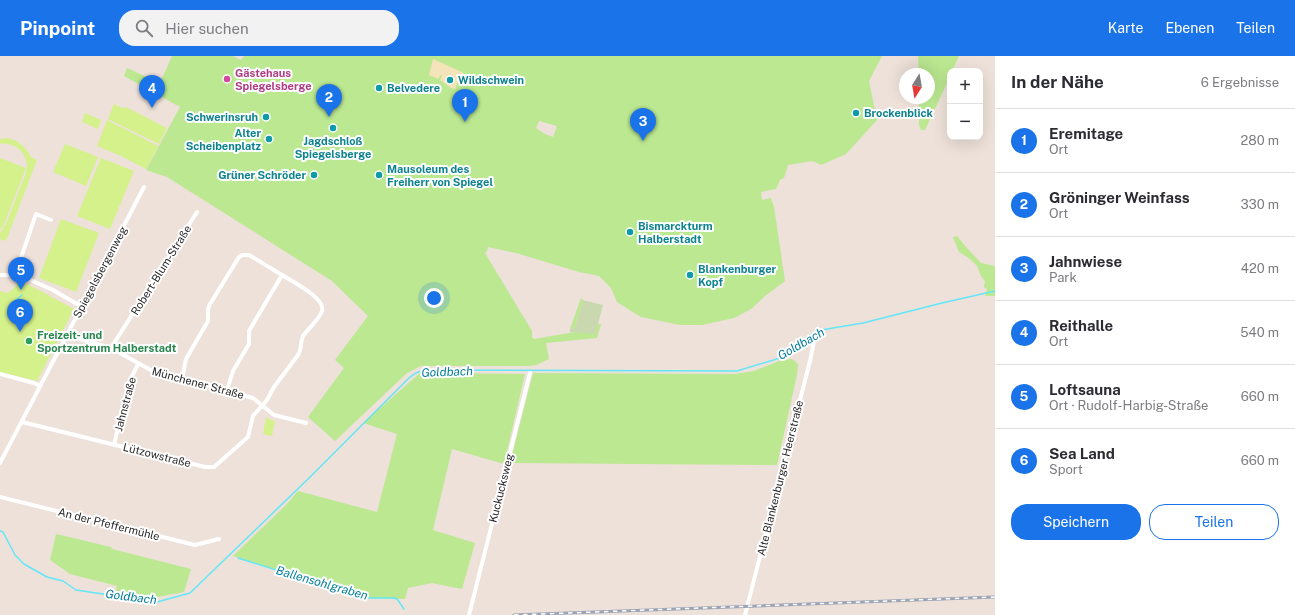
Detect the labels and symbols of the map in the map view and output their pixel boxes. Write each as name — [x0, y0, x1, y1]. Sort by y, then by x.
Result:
place label: Gästehaus Spiegelsberge — [235, 67, 312, 92]
north arrow — [899, 68, 935, 104]
marker: Gästehaus Spiegelsberge — [222, 74, 232, 84]
place label: Wildschwein — [458, 74, 524, 86]
pin: 4 — [139, 75, 165, 108]
marker: Wildschwein — [445, 75, 455, 85]
place label: Belvedere — [387, 82, 440, 94]
marker: Belvedere — [374, 83, 384, 93]
pin: 2 — [316, 84, 342, 117]
pin: 1 — [452, 89, 478, 122]
place label: Brockenblick — [864, 107, 933, 119]
pin: 3 — [630, 108, 656, 141]
marker: Brockenblick — [851, 108, 861, 118]
place label: Schwerinsruh — [186, 111, 258, 123]
marker: Schwerinsruh — [261, 112, 271, 122]
marker: Jagdschloß Spiegelsberge — [328, 123, 338, 133]
place label: Alter Scheibenplatz — [186, 127, 262, 152]
marker: Alter Scheibenplatz — [264, 134, 274, 144]
place label: Jagdschloß Spiegelsberge — [295, 135, 371, 160]
place label: Mausoleum des Freiherr von Spiegel — [387, 163, 493, 188]
place label: Grüner Schröder — [218, 169, 306, 181]
marker: Grüner Schröder — [309, 170, 319, 180]
marker: Mausoleum des Freiherr von Spiegel — [374, 170, 384, 180]
place label: Bismarckturm Halberstadt — [638, 220, 713, 245]
street label: Robert-Blum-Straße — [129, 223, 193, 317]
street label: Spiegelsbergenweg — [71, 224, 129, 320]
marker: Bismarckturm Halberstadt — [625, 227, 635, 237]
pin: 5 — [8, 257, 34, 290]
place label: Blankenburger Kopf — [698, 263, 777, 288]
marker: Blankenburger Kopf — [685, 270, 695, 280]
your location — [424, 288, 444, 308]
pin: 6 — [7, 299, 33, 332]
water label: Goldbach — [775, 325, 827, 363]
place label: Freizeit- und Sportzentrum Halberstadt — [37, 329, 177, 354]
marker: Freizeit- und Sportzentrum Halberstadt — [24, 336, 34, 346]
water label: Goldbach — [421, 364, 473, 380]
street label: Münchener Straße — [151, 365, 245, 401]
street label: Jahnstraße — [112, 376, 138, 432]
street label: Alte Blankenburger Heerstraße — [755, 399, 805, 557]
street label: Lützowstraße — [122, 441, 192, 469]
street label: Kuckucksweg — [487, 452, 515, 524]
street label: An der Pfeffermühle — [57, 506, 161, 542]
water label: Ballensohlgraben — [275, 563, 370, 603]
water label: Goldbach — [105, 587, 158, 607]

